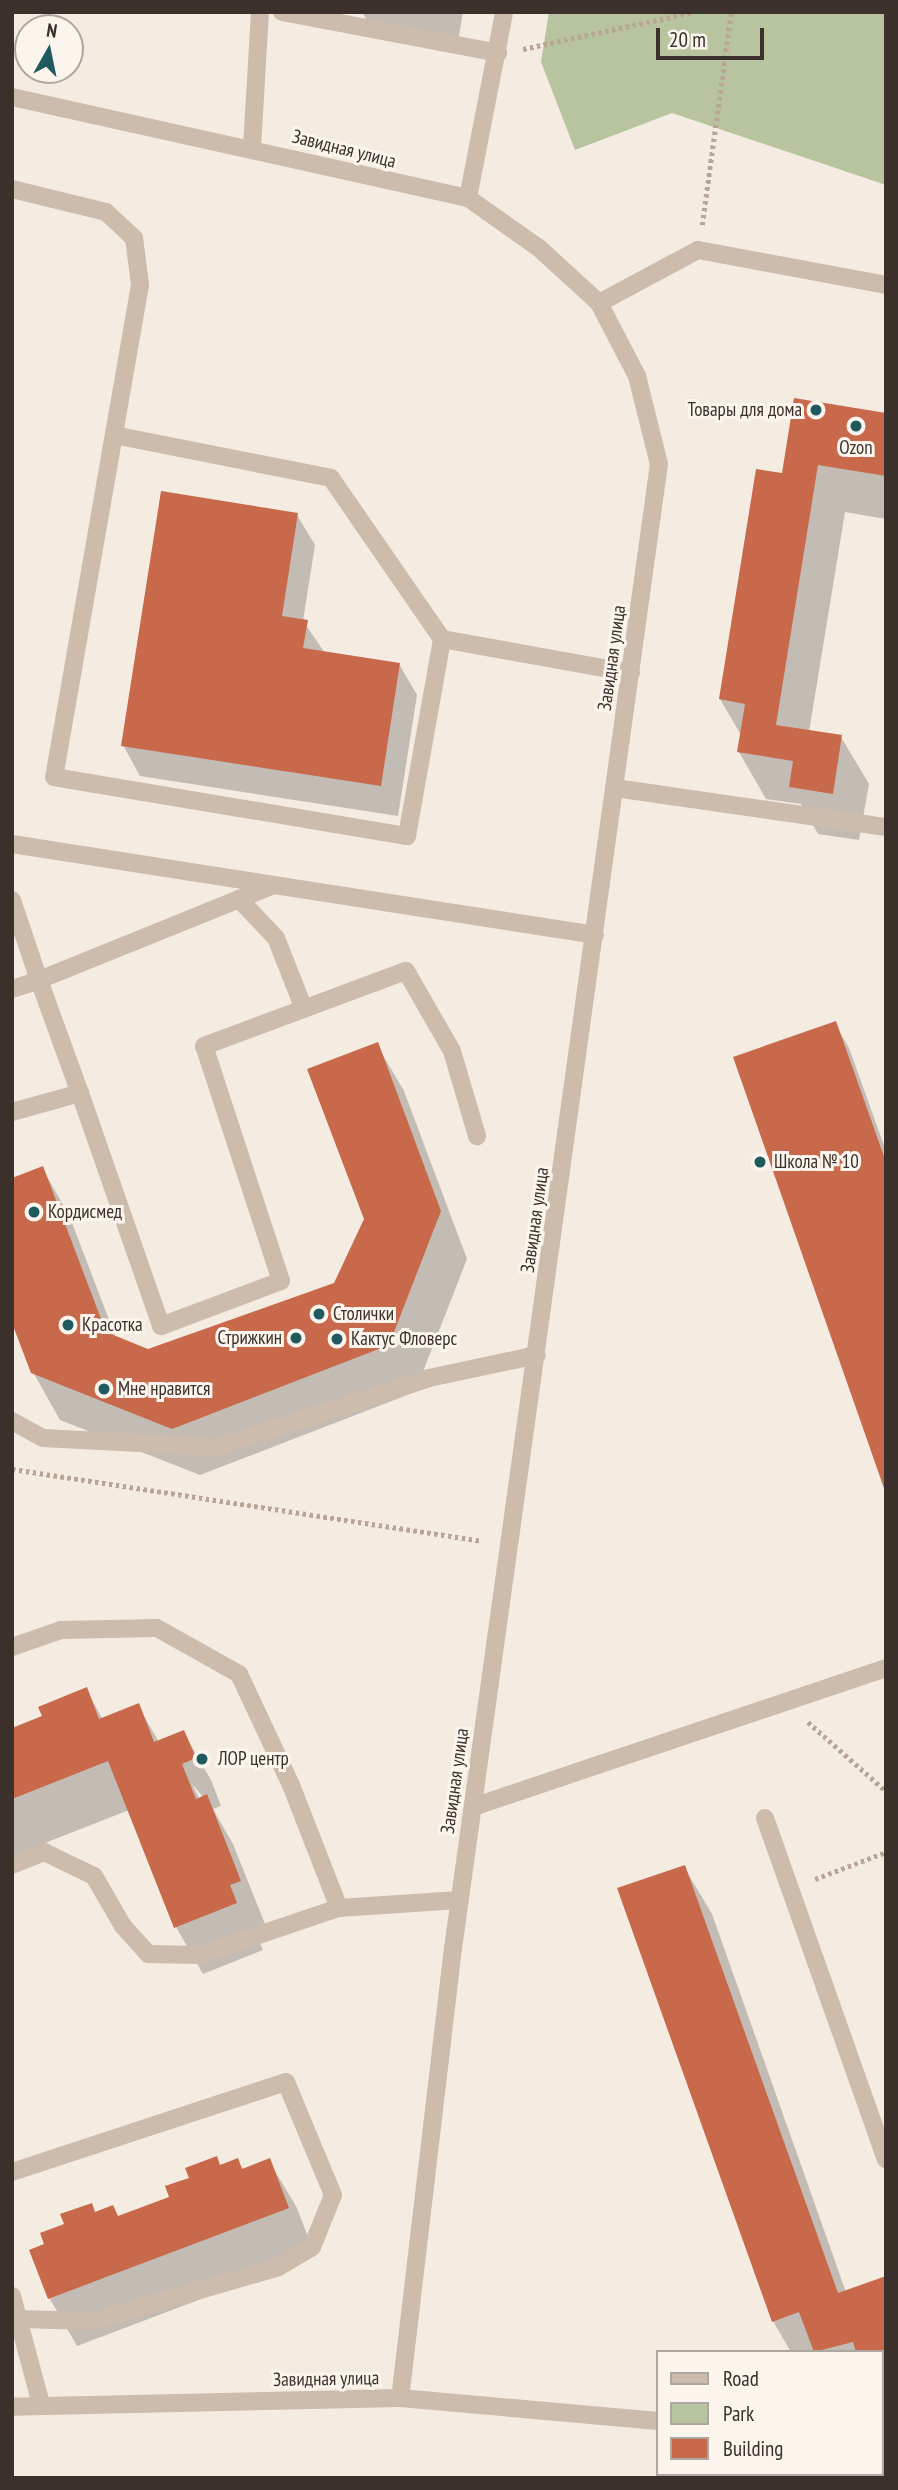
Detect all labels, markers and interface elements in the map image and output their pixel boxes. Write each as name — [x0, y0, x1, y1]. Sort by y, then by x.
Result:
north arrow — [14, 14, 84, 84]
scale bar — [660, 14, 768, 58]
text: N — [45, 18, 59, 43]
text: 20 m — [669, 26, 706, 53]
street label: Завидная улица — [290, 125, 398, 173]
place label: Товары для дома — [688, 399, 802, 421]
marker: Товары для дома — [808, 402, 824, 418]
marker: Ozon — [848, 418, 864, 434]
place label: Ozon — [839, 437, 873, 459]
street label: Завидная улица — [593, 604, 631, 712]
place label: Школа № 10 — [774, 1151, 859, 1173]
marker: Школа № 10 — [752, 1154, 768, 1170]
street label: Завидная улица — [516, 1166, 554, 1274]
place label: Кордисмед — [48, 1201, 122, 1223]
marker: Кордисмед — [26, 1204, 42, 1220]
place label: Столички — [333, 1303, 394, 1325]
marker: Столички — [311, 1306, 327, 1322]
place label: Красотка — [82, 1314, 143, 1336]
marker: Красотка — [60, 1317, 76, 1333]
place label: Стрижкин — [217, 1327, 282, 1349]
place label: Кактус Фловерс — [351, 1328, 457, 1350]
marker: Стрижкин — [288, 1330, 304, 1346]
marker: Кактус Фловерс — [329, 1331, 345, 1347]
place label: Мне нравится — [118, 1378, 210, 1400]
marker: Мне нравится — [96, 1381, 112, 1397]
street label: Завидная улица — [436, 1727, 474, 1835]
place label: ЛОР центр — [218, 1748, 289, 1770]
marker: ЛОР центр — [192, 1749, 212, 1769]
legend — [656, 2350, 884, 2476]
text: Road — [723, 2365, 759, 2392]
street label: Завидная улица — [273, 2367, 379, 2391]
text: Park — [723, 2400, 754, 2427]
text: Building — [723, 2435, 783, 2462]

